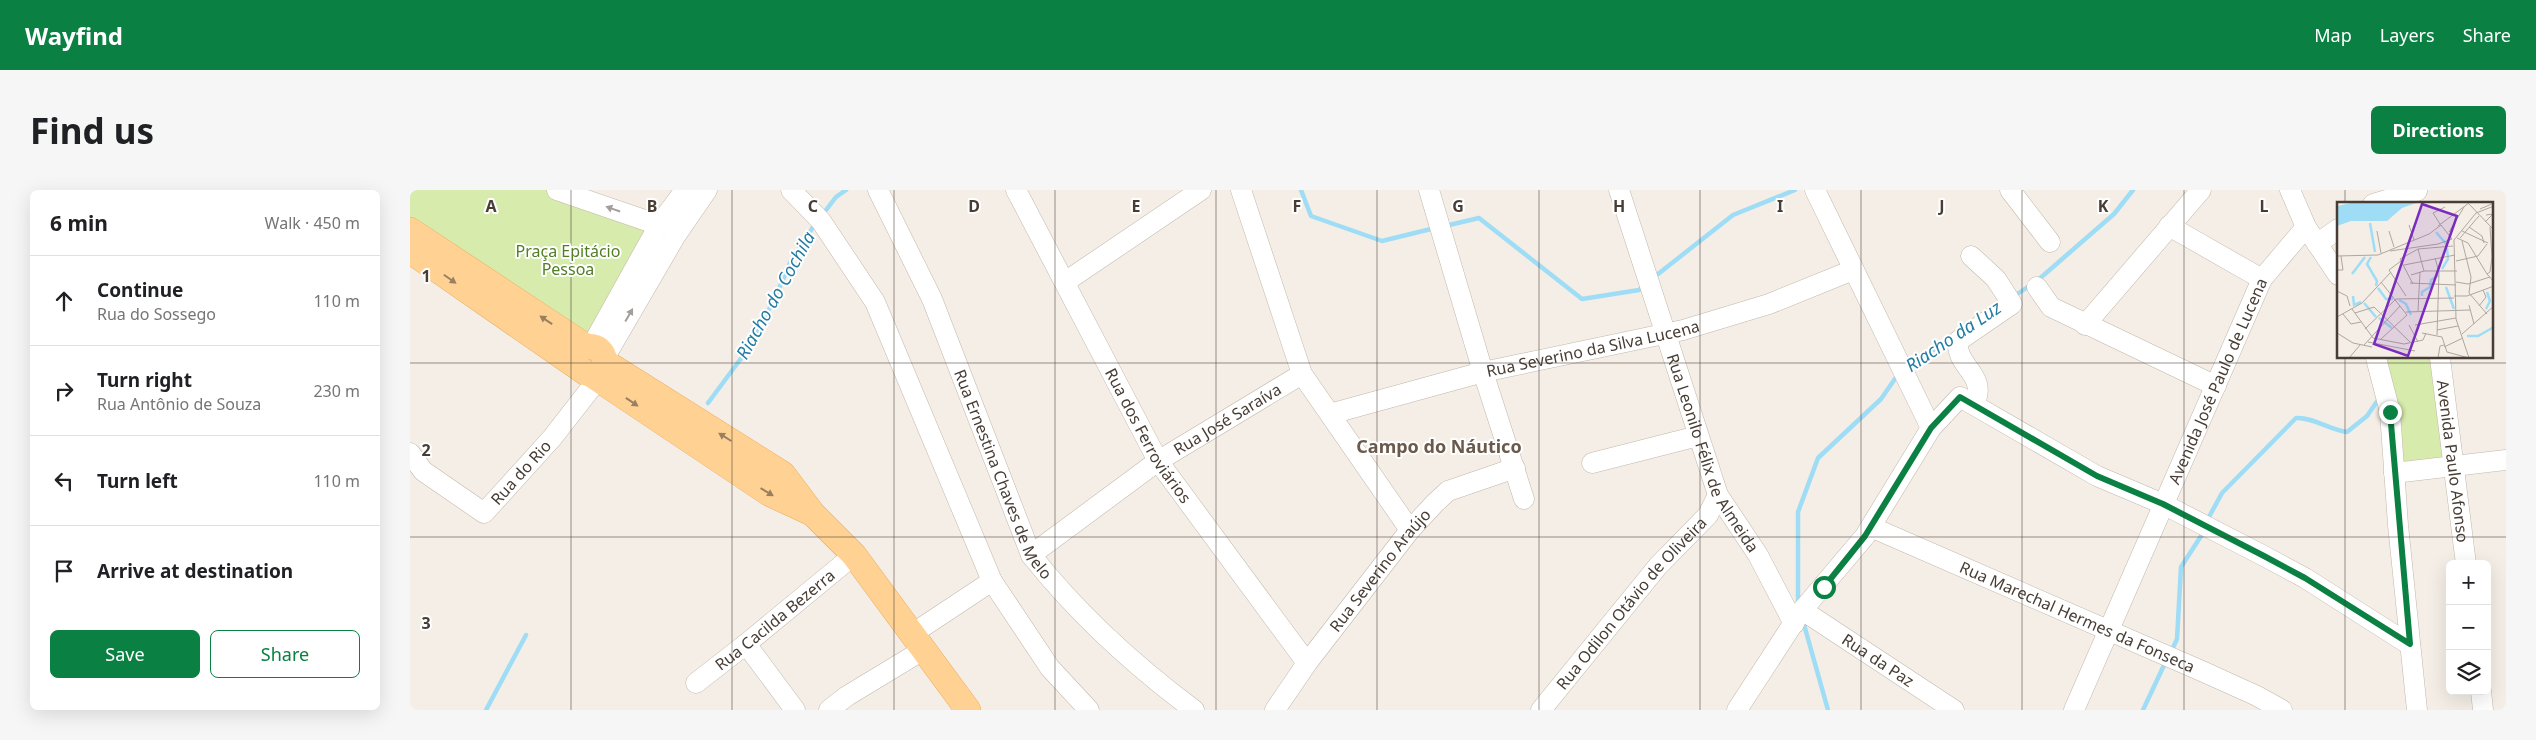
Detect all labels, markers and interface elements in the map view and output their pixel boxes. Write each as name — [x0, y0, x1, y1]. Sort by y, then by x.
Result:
text: Wayfind — [25, 19, 123, 52]
text: Map — [2314, 23, 2352, 47]
text: Layers — [2380, 23, 2435, 47]
text: Share — [2463, 23, 2511, 47]
button: Directions — [2371, 106, 2506, 154]
text: Find us — [30, 107, 154, 154]
text: A — [485, 195, 497, 217]
text: B — [647, 195, 657, 217]
text: C — [808, 195, 818, 217]
text: D — [968, 195, 980, 217]
text: E — [1132, 195, 1141, 217]
text: F — [1293, 195, 1301, 217]
text: G — [1452, 195, 1464, 217]
text: H — [1613, 195, 1625, 217]
text: I — [1777, 195, 1783, 217]
text: J — [1937, 195, 1945, 217]
text: K — [2098, 195, 2109, 217]
text: L — [2260, 195, 2269, 217]
inset map — [2337, 202, 2494, 359]
one-way arrow — [605, 205, 620, 212]
text: 6 min — [50, 209, 108, 237]
text: Walk · 450 m — [265, 212, 360, 234]
water label: Riacho do Cochila — [730, 227, 820, 363]
park label: Praça Epitácio Pessoa — [516, 240, 620, 280]
text: 1 — [421, 265, 431, 287]
one-way arrow — [443, 274, 457, 284]
street label: Avenida José Paulo de Lucena — [2163, 274, 2272, 487]
text: Continue — [97, 277, 183, 303]
icon: ahead — [50, 287, 78, 315]
text: 110 m — [313, 290, 360, 312]
water label: Riacho da Luz — [1900, 295, 2006, 377]
text: Rua do Sossego — [97, 303, 216, 325]
one-way arrow — [625, 309, 634, 322]
street label: Rua Severino da Silva Lucena — [1484, 315, 1702, 382]
one-way arrow — [539, 316, 553, 325]
street label: Rua Leonilo Félix de Almeida — [1662, 351, 1764, 557]
street label: Rua dos Ferroviários — [1100, 364, 1196, 508]
street label: Rua Ernestina Chaves de Melo — [949, 366, 1057, 584]
text: Turn right — [97, 367, 192, 393]
icon: right — [50, 377, 78, 405]
street label: Rua José Saraíva — [1169, 378, 1285, 460]
street label: Avenida Paulo Afonso — [2432, 379, 2474, 544]
text: 230 m — [313, 380, 360, 402]
text: Rua Antônio de Souza — [97, 393, 261, 415]
one-way arrow — [625, 397, 639, 407]
route end — [2379, 401, 2402, 424]
one-way arrow — [718, 433, 731, 442]
district label: Campo do Náutico — [1356, 434, 1522, 458]
street label: Rua do Rio — [486, 435, 556, 510]
text: 2 — [421, 439, 431, 461]
icon: left — [50, 467, 78, 495]
text: Turn left — [97, 468, 178, 494]
text: 110 m — [313, 470, 360, 492]
one-way arrow — [761, 488, 774, 497]
street label: Rua Severino Araújo — [1324, 504, 1435, 636]
street label: Rua Odilon Otávio de Oliveira — [1551, 512, 1711, 694]
street label: Rua Marechal Hermes da Fonseca — [1956, 556, 2198, 678]
icon: arrive — [50, 557, 78, 585]
text: Arrive at destination — [97, 558, 293, 584]
map controls — [2446, 560, 2491, 695]
button: + — [2446, 560, 2491, 605]
street label: Rua Cacilda Bezerra — [710, 564, 839, 675]
route start — [1813, 576, 1836, 599]
button: − — [2446, 605, 2491, 650]
text: 3 — [421, 612, 431, 634]
street label: Rua da Paz — [1838, 628, 1918, 692]
button: Save — [50, 630, 200, 678]
button: Share — [210, 630, 360, 678]
button: layers — [2446, 650, 2491, 695]

